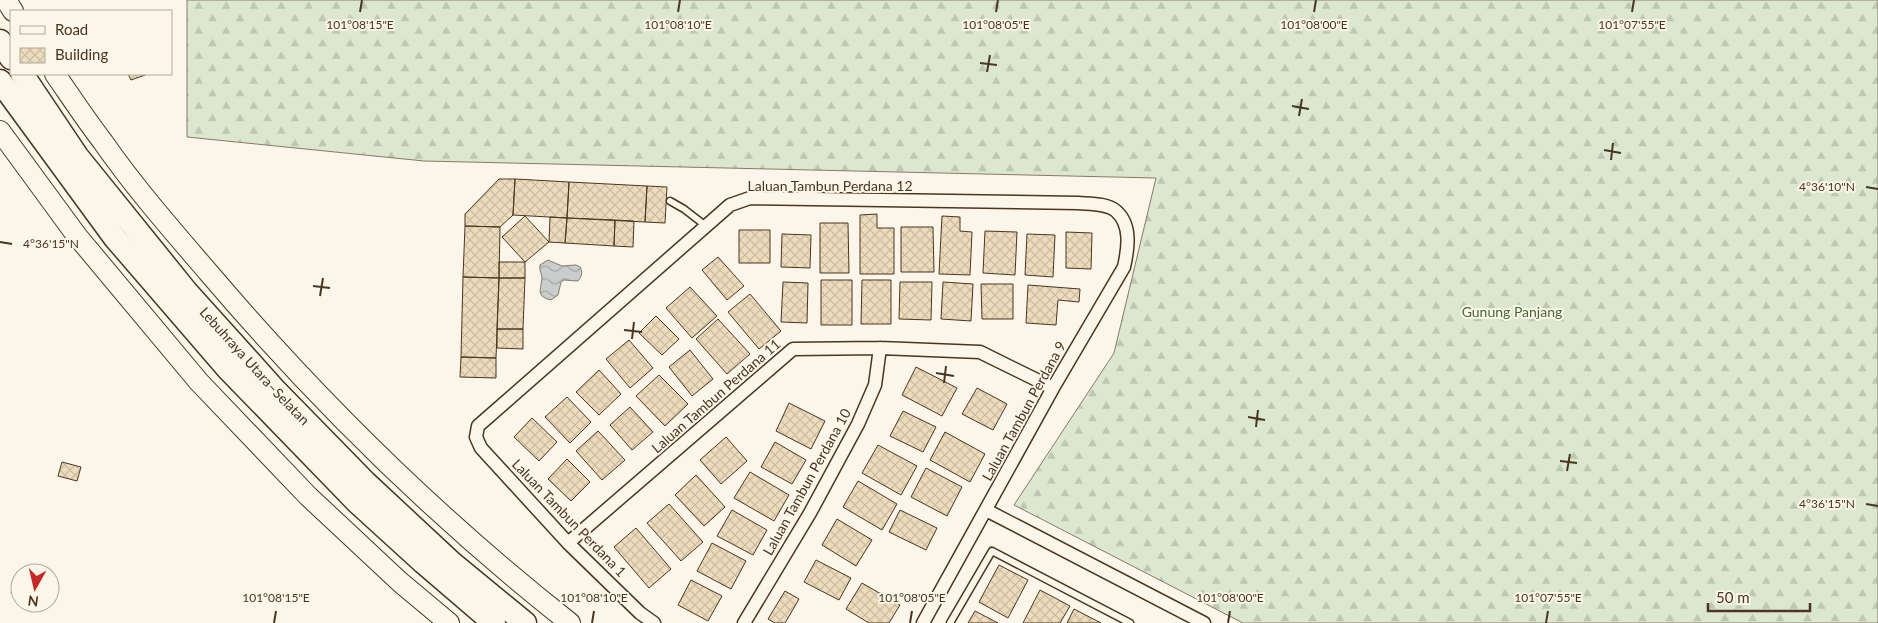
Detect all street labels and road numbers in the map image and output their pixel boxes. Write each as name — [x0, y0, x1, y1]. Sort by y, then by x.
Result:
street label: Laluan Tambun Perdana 12 — [747, 177, 913, 194]
street label: Lebuhraya Utara–Selatan — [197, 303, 313, 428]
street label: Laluan Tambun Perdana 11 — [648, 335, 784, 456]
street label: Laluan Tambun Perdana 9 — [978, 338, 1069, 483]
street label: Laluan Tambun Perdana 10 — [759, 405, 854, 558]
street label: Laluan Tambun Perdana 1 — [509, 455, 630, 580]

